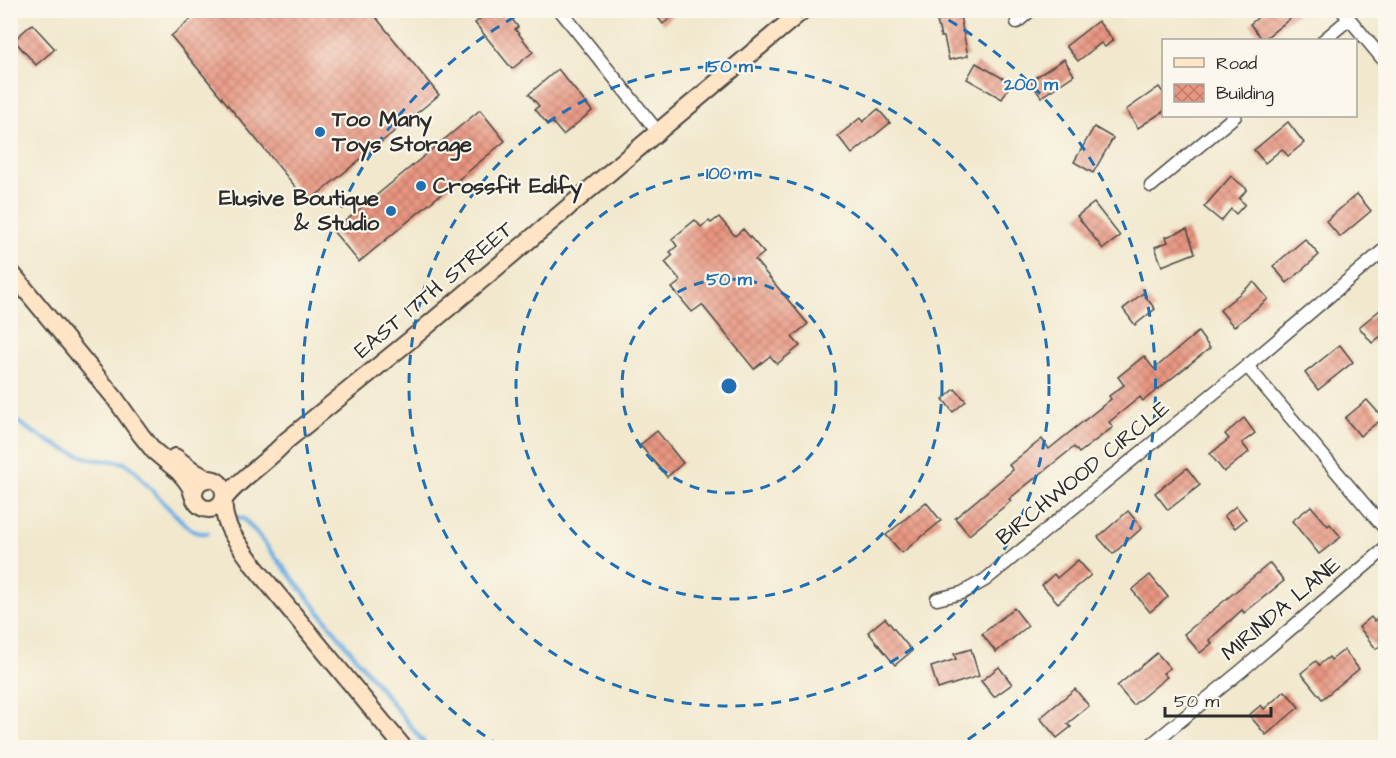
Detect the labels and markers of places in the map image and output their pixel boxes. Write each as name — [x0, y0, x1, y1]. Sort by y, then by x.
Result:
place label: Too Many Toys Storage — [331, 104, 472, 162]
marker: Too Many Toys Storage — [313, 125, 327, 139]
place label: Crossfit Edify — [433, 171, 583, 204]
marker: Crossfit Edify — [414, 179, 428, 193]
place label: Elusive Boutique & Studio — [219, 183, 380, 239]
marker: Elusive Boutique & Studio — [384, 204, 398, 218]
centre of rings — [719, 376, 739, 396]

